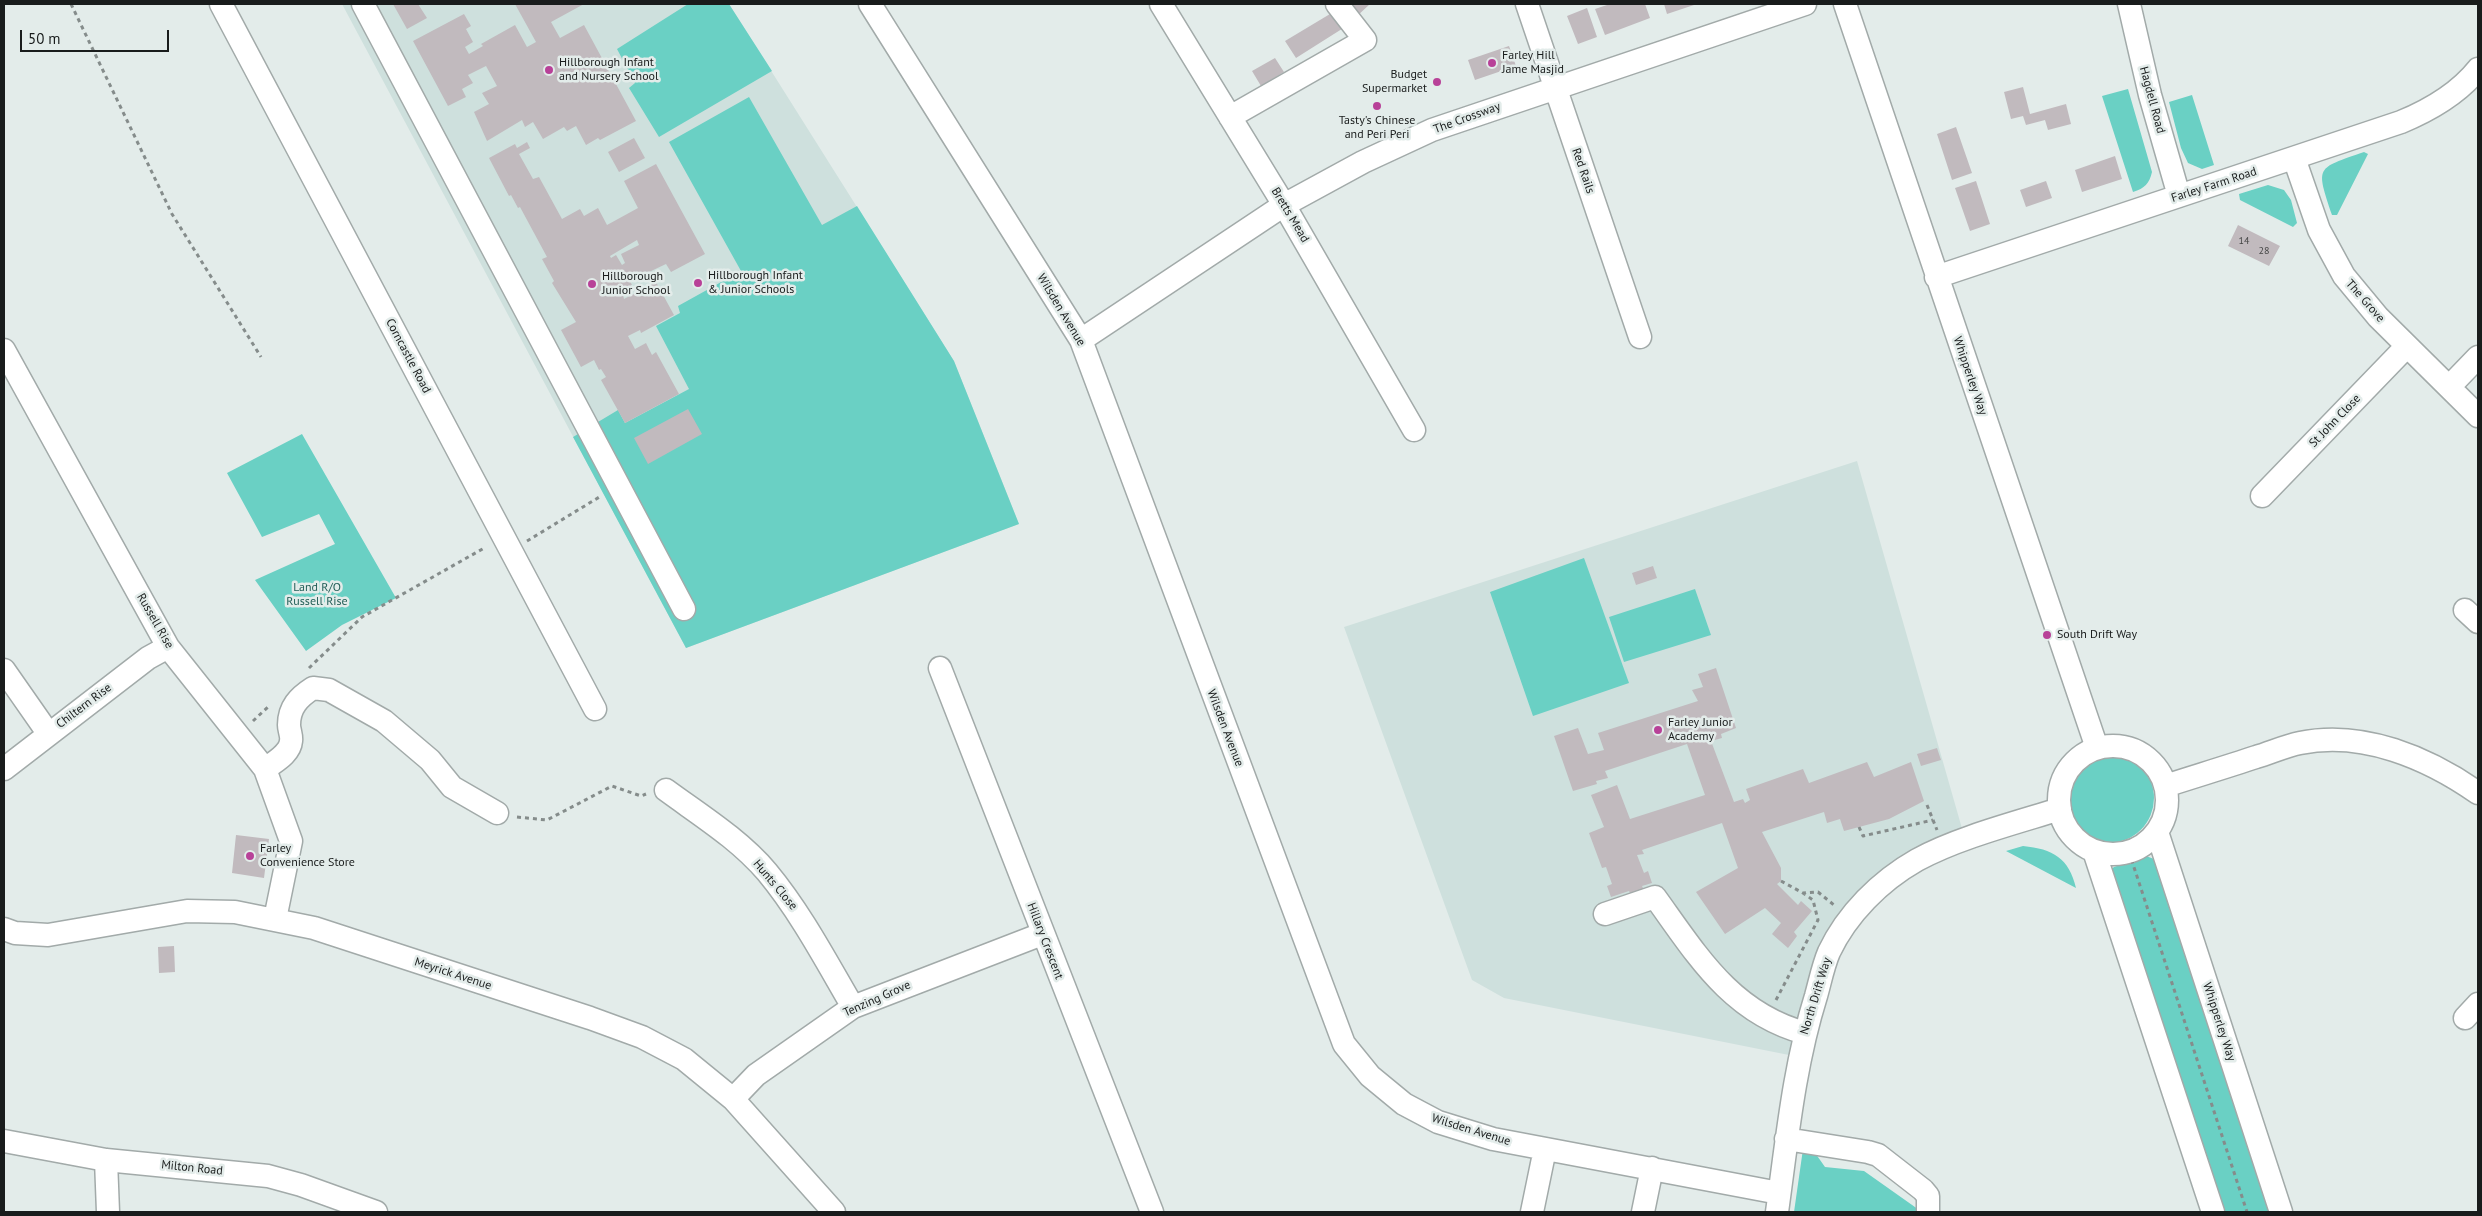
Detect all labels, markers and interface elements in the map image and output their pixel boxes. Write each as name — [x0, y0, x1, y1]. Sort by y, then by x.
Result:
scale bar — [22, 20, 171, 52]
text: 50 m — [28, 29, 61, 48]
place label: Farley Hill Jame Masjid — [1502, 49, 1564, 77]
place label: Hillborough Infant and Nursery School — [559, 56, 659, 84]
marker: Farley Hill Jame Masjid — [1486, 57, 1498, 69]
marker: Hillborough Infant and Nursery School — [543, 64, 555, 76]
street label: Hagdell Road — [2136, 65, 2168, 135]
place label: Budget Supermarket — [1362, 68, 1427, 96]
marker: Budget Supermarket — [1431, 76, 1443, 88]
street label: The Crossway — [1432, 99, 1502, 137]
marker: Tasty's Chinese and Peri Peri — [1371, 100, 1383, 112]
place label: Tasty's Chinese and Peri Peri — [1339, 114, 1415, 142]
street label: Red Rails — [1569, 146, 1597, 196]
street label: Farley Farm Road — [2169, 164, 2259, 206]
street label: Bretts Mead — [1268, 185, 1312, 245]
house number: 14 — [2239, 235, 2249, 247]
house number: 28 — [2259, 245, 2269, 257]
place label: Hillborough Infant & Junior Schools — [708, 269, 803, 297]
place label: Hillborough Junior School — [602, 270, 670, 298]
street label: Wilsden Avenue — [1034, 271, 1088, 349]
marker: Hillborough Infant & Junior Schools — [692, 277, 704, 289]
street label: The Grove — [2343, 277, 2387, 325]
marker: Hillborough Junior School — [586, 278, 598, 290]
street label: Corncastle Road — [382, 316, 434, 396]
street label: Whipperley Way — [1950, 335, 1990, 417]
street label: St John Close — [2306, 392, 2364, 450]
park label: Land R/O Russell Rise — [286, 581, 348, 609]
street label: Russell Rise — [133, 591, 177, 651]
place label: South Drift Way — [2057, 628, 2137, 642]
marker: South Drift Way — [2041, 629, 2053, 641]
street label: Chiltern Rise — [54, 681, 114, 731]
street label: Wilsden Avenue — [1204, 687, 1246, 769]
place label: Farley Junior Academy — [1668, 716, 1733, 744]
marker: Farley Junior Academy — [1652, 724, 1664, 736]
place label: Farley Convenience Store — [260, 842, 355, 870]
marker: Farley Convenience Store — [244, 850, 256, 862]
street label: Hunts Close — [750, 857, 800, 913]
street label: Hillary Crescent — [1024, 901, 1066, 981]
street label: Meyrick Avenue — [413, 955, 493, 993]
street label: North Drift Way — [1797, 956, 1835, 1036]
street label: Tenzing Grove — [841, 978, 913, 1020]
street label: Whipperley Way — [2199, 981, 2239, 1063]
street label: Wilsden Avenue — [1430, 1111, 1512, 1149]
street label: Milton Road — [161, 1158, 223, 1178]

